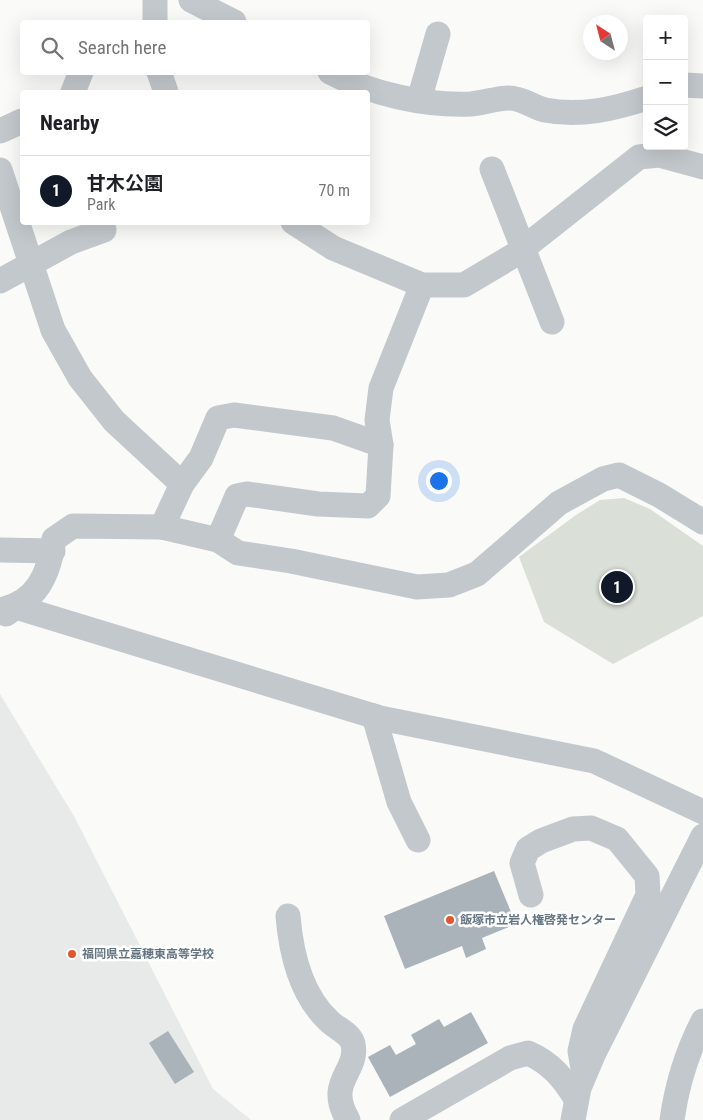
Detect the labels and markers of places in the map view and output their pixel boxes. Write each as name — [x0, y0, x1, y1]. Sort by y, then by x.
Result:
pin: 1 — [601, 568, 633, 606]
place label: 飯塚市立岩人権啓発センター — [460, 913, 616, 927]
marker: 飯塚市立岩人権啓発センター — [444, 914, 456, 926]
place label: 福岡県立嘉穂東高等学校 — [82, 947, 214, 961]
marker: 福岡県立嘉穂東高等学校 — [66, 948, 78, 960]

